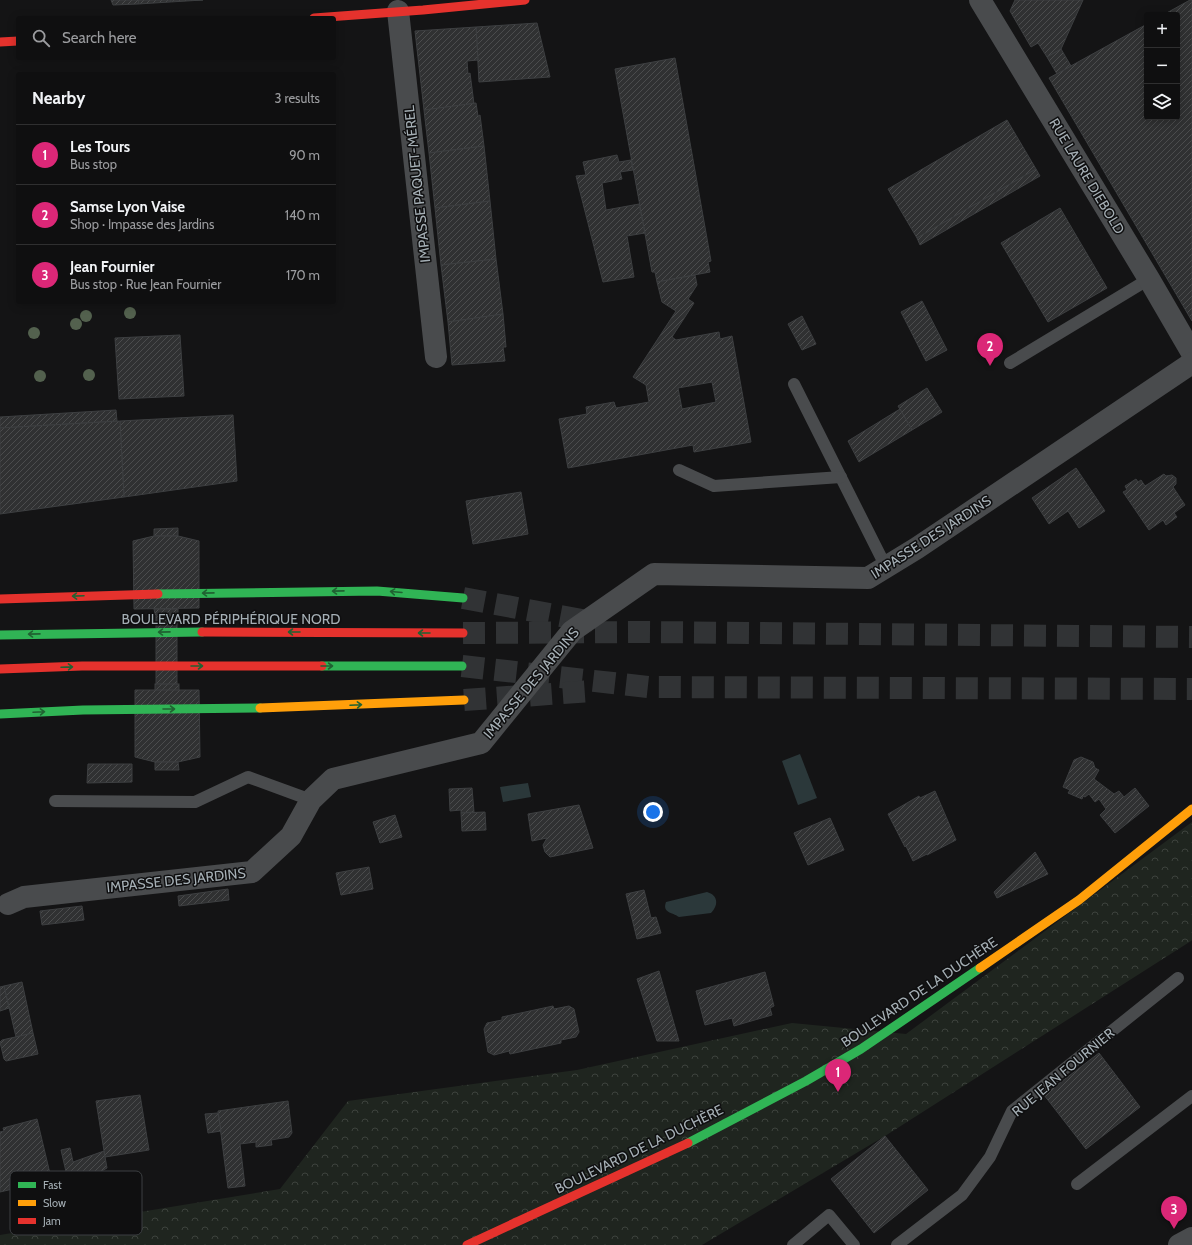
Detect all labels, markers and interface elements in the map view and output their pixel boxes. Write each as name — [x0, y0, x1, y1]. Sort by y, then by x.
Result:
map controls — [1144, 12, 1180, 120]
button: + — [1144, 12, 1180, 48]
search box — [16, 16, 336, 60]
icon: search — [30, 27, 52, 49]
text: Search here — [62, 29, 137, 47]
button: − — [1144, 48, 1180, 84]
button: layers — [1144, 84, 1180, 120]
text: Nearby — [32, 88, 85, 108]
text: 3 results — [274, 90, 320, 106]
street label: IMPASSE PAQUET-MÉREL — [400, 105, 434, 263]
street label: RUE LAURE DIEBOLD — [1045, 115, 1129, 237]
text: Les Tours — [70, 138, 130, 156]
text: 1 — [43, 147, 47, 163]
text: 90 m — [289, 147, 320, 163]
text: Bus stop — [70, 156, 117, 172]
text: Samse Lyon Vaise — [70, 198, 185, 216]
text: 2 — [42, 207, 48, 223]
text: 140 m — [285, 207, 320, 223]
text: Shop · Impasse des Jardins — [70, 216, 214, 232]
text: Jean Fournier — [70, 258, 155, 276]
text: 3 — [41, 267, 49, 283]
text: 170 m — [286, 267, 320, 283]
text: Bus stop · Rue Jean Fournier — [70, 276, 221, 292]
pin: 2 — [977, 333, 1003, 366]
street label: IMPASSE DES JARDINS — [867, 491, 995, 583]
one-way arrow — [332, 587, 345, 595]
one-way arrow — [202, 589, 215, 597]
one-way arrow — [390, 589, 403, 596]
one-way arrow — [72, 592, 85, 599]
street label: BOULEVARD PÉRIPHÉRIQUE NORD — [122, 610, 340, 628]
street label: IMPASSE DES JARDINS — [479, 624, 583, 742]
one-way arrow — [158, 628, 171, 636]
one-way arrow — [288, 628, 301, 636]
one-way arrow — [418, 629, 431, 637]
one-way arrow — [28, 630, 41, 638]
one-way arrow — [190, 662, 203, 670]
one-way arrow — [320, 662, 333, 670]
one-way arrow — [60, 663, 73, 671]
one-way arrow — [349, 701, 362, 709]
one-way arrow — [162, 705, 175, 713]
one-way arrow — [32, 708, 45, 716]
your location — [643, 802, 663, 822]
street label: IMPASSE DES JARDINS — [106, 864, 246, 896]
street label: BOULEVARD DE LA DUCHÈRE — [837, 933, 1001, 1051]
street label: RUE JEAN FOURNIER — [1008, 1023, 1118, 1120]
pin: 1 — [825, 1059, 851, 1092]
street label: BOULEVARD DE LA DUCHÈRE — [552, 1100, 726, 1198]
legend — [10, 1171, 142, 1235]
text: Fast — [43, 1178, 62, 1192]
text: Slow — [43, 1196, 66, 1210]
pin: 3 — [1161, 1196, 1187, 1229]
text: Jam — [42, 1214, 61, 1228]

